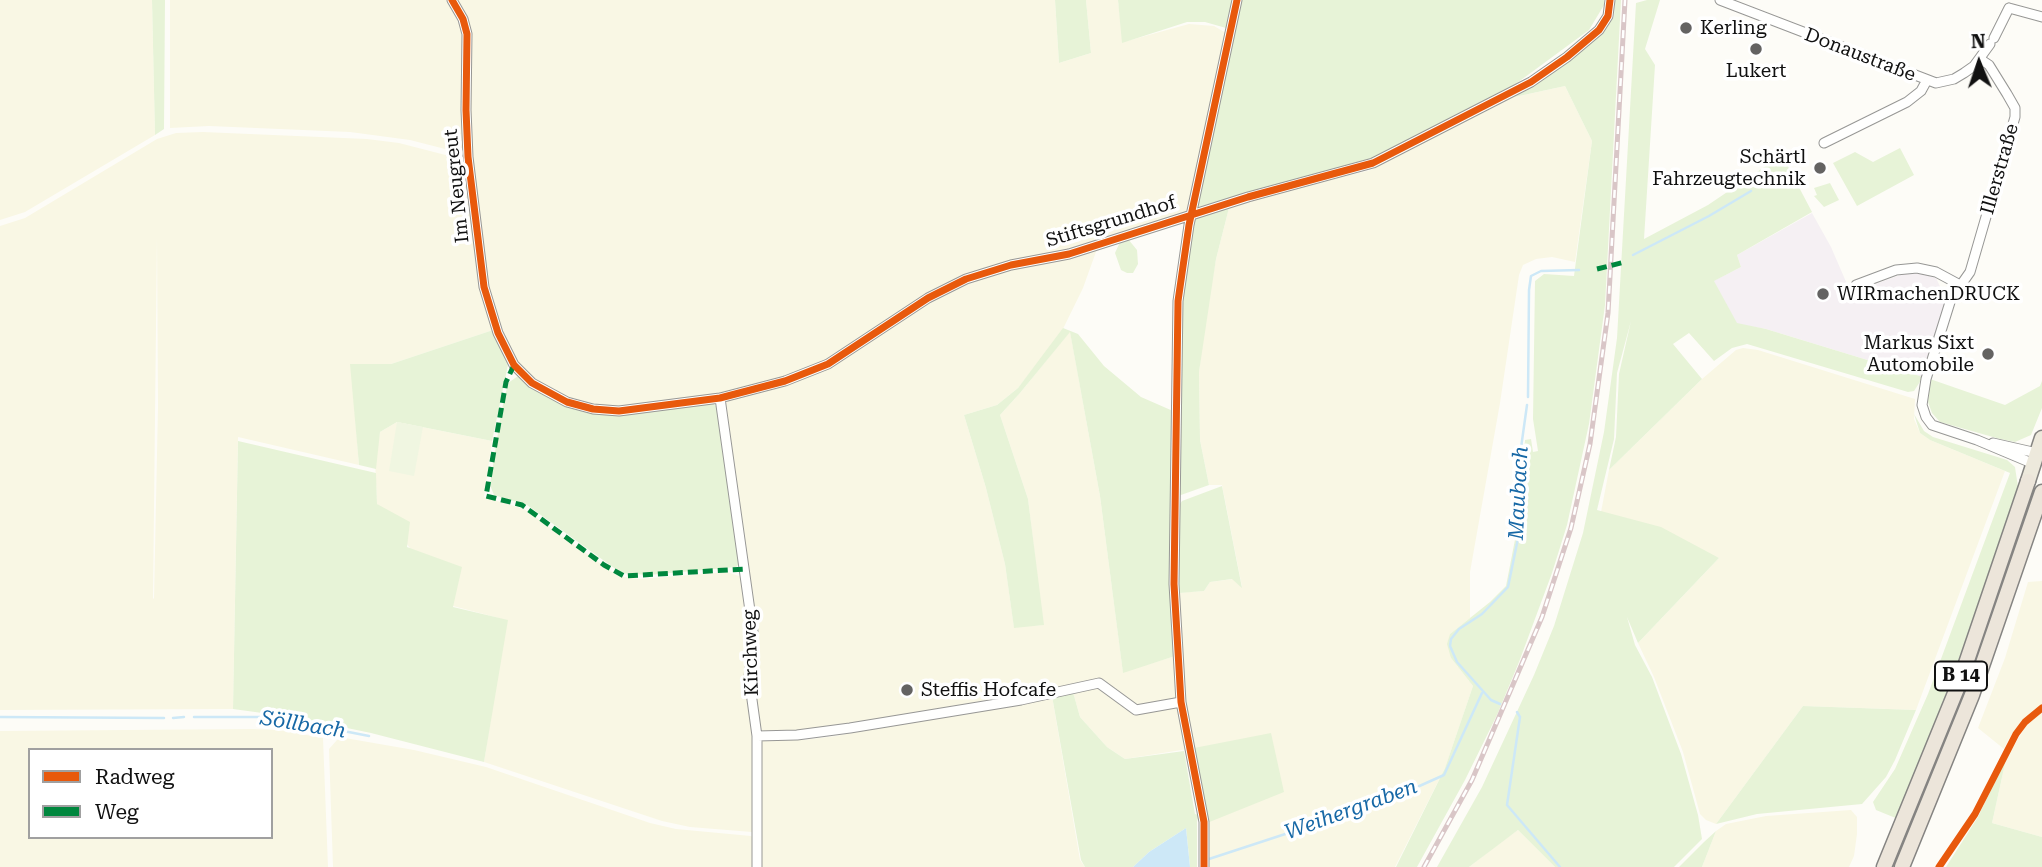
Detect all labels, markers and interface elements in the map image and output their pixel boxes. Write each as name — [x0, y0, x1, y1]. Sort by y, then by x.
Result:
place label: Kerling — [1700, 17, 1767, 39]
marker: Kerling — [1678, 20, 1694, 36]
street label: Donaustraße — [1801, 23, 1919, 87]
north arrow — [1944, 28, 2014, 98]
text: N — [1971, 30, 1986, 53]
marker: Lukert — [1748, 41, 1764, 57]
place label: Lukert — [1726, 60, 1786, 82]
street label: Illerstraße — [1976, 121, 2024, 217]
street label: Im Neugreut — [440, 128, 474, 244]
place label: Schärtl Fahrzeugtechnik — [1652, 146, 1806, 190]
marker: Schärtl Fahrzeugtechnik — [1812, 160, 1828, 176]
street label: Stiftsgrundhof — [1043, 191, 1179, 253]
place label: WIRmachenDRUCK — [1837, 283, 2020, 305]
marker: WIRmachenDRUCK — [1815, 286, 1831, 302]
place label: Markus Sixt Automobile — [1864, 332, 1974, 376]
marker: Markus Sixt Automobile — [1980, 346, 1996, 362]
water label: Maubach — [1504, 446, 1534, 540]
street label: Kirchweg — [738, 609, 764, 697]
road number: B 14 — [1935, 662, 1987, 690]
place label: Steffis Hofcafe — [921, 679, 1056, 701]
marker: Steffis Hofcafe — [899, 682, 915, 698]
water label: Söllbach — [258, 706, 348, 744]
legend — [28, 748, 273, 839]
text: Radweg — [95, 765, 174, 789]
water label: Weihergraben — [1281, 774, 1421, 846]
text: Weg — [95, 800, 139, 824]

